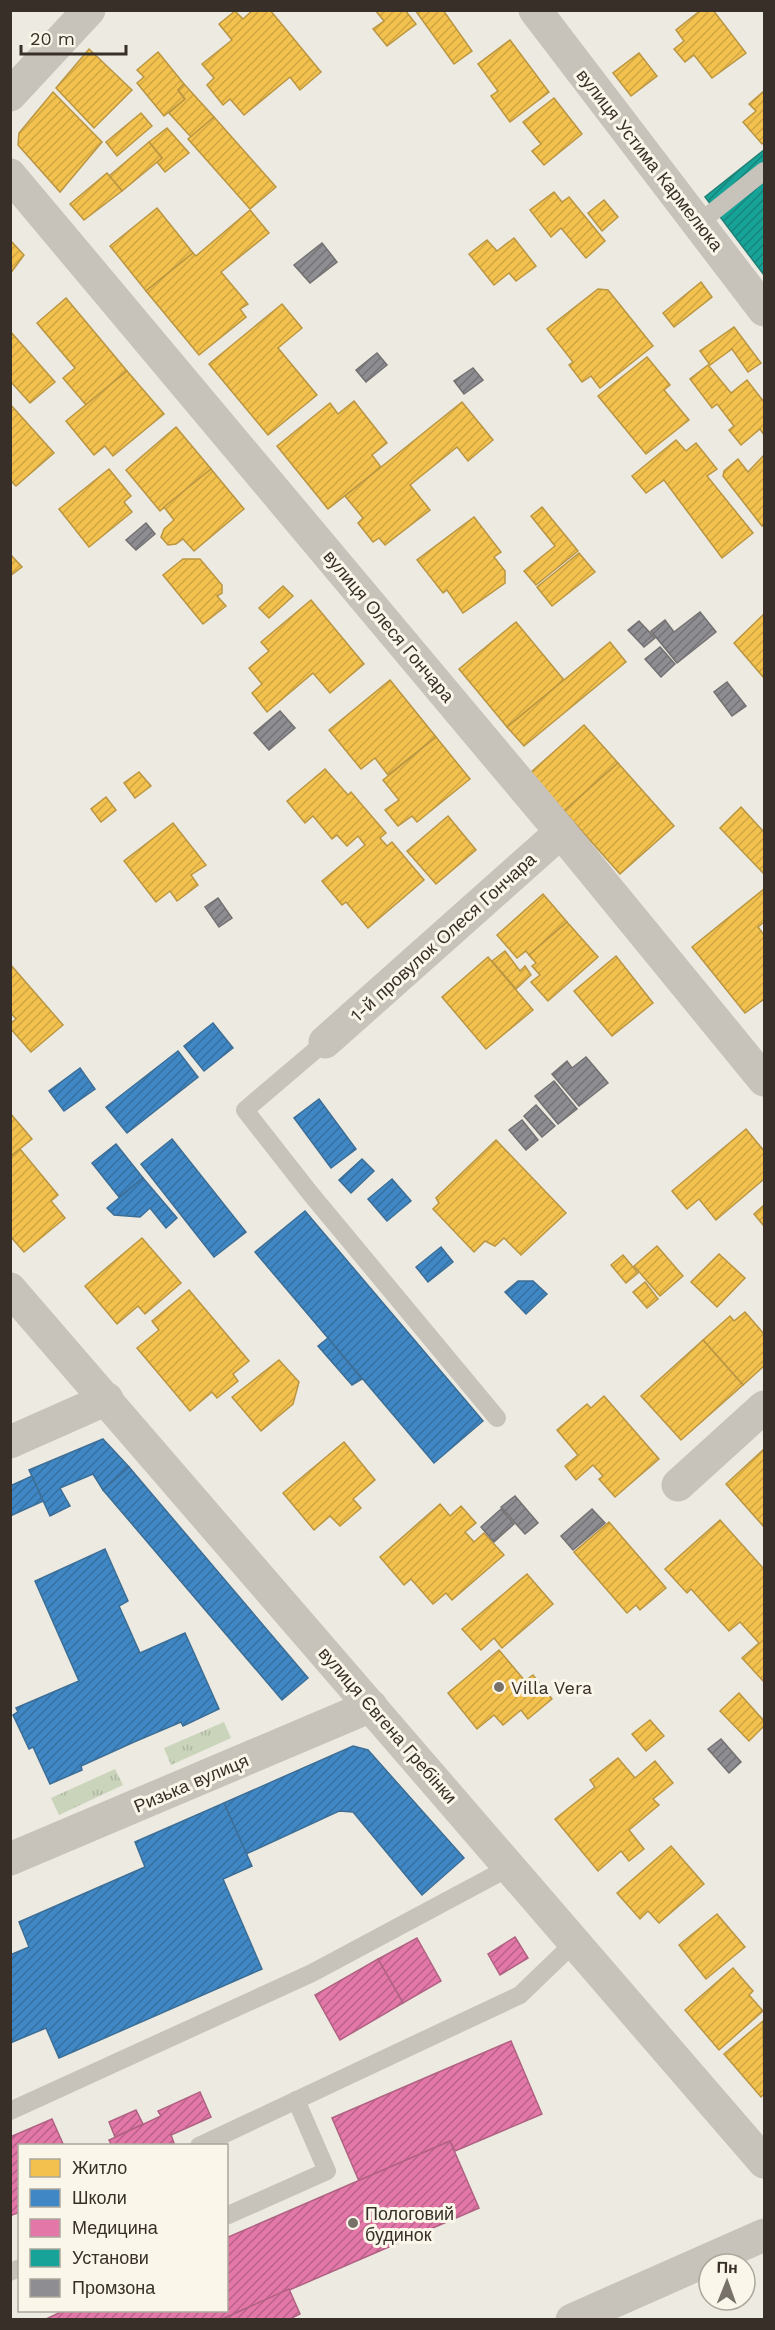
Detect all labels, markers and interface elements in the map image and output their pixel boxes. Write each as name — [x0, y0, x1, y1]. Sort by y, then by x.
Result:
scale bar — [21, 18, 126, 56]
text: 20 m — [30, 28, 75, 49]
street label: вулиця Устима Кармелюка — [572, 65, 728, 256]
street label: вулиця Олеся Гончара — [319, 546, 459, 707]
street label: 1-й провулок Олеся Гончара — [346, 848, 541, 1026]
street label: вулиця Євгена Гребінки — [314, 1643, 462, 1807]
place label: Villa Vera — [511, 1677, 592, 1698]
marker: Villa Vera — [492, 1680, 506, 1694]
street label: Ризька вулиця — [131, 1749, 251, 1817]
legend — [18, 2144, 228, 2312]
text: Житло — [72, 2157, 127, 2178]
text: Школи — [72, 2187, 127, 2208]
place label: Пологовий будинок — [365, 2203, 454, 2245]
marker: Пологовий будинок — [346, 2216, 360, 2230]
text: Медицина — [72, 2217, 159, 2238]
text: Установи — [72, 2247, 149, 2268]
north arrow — [697, 2252, 757, 2312]
text: Пн — [717, 2258, 738, 2277]
text: Промзона — [72, 2277, 156, 2298]

